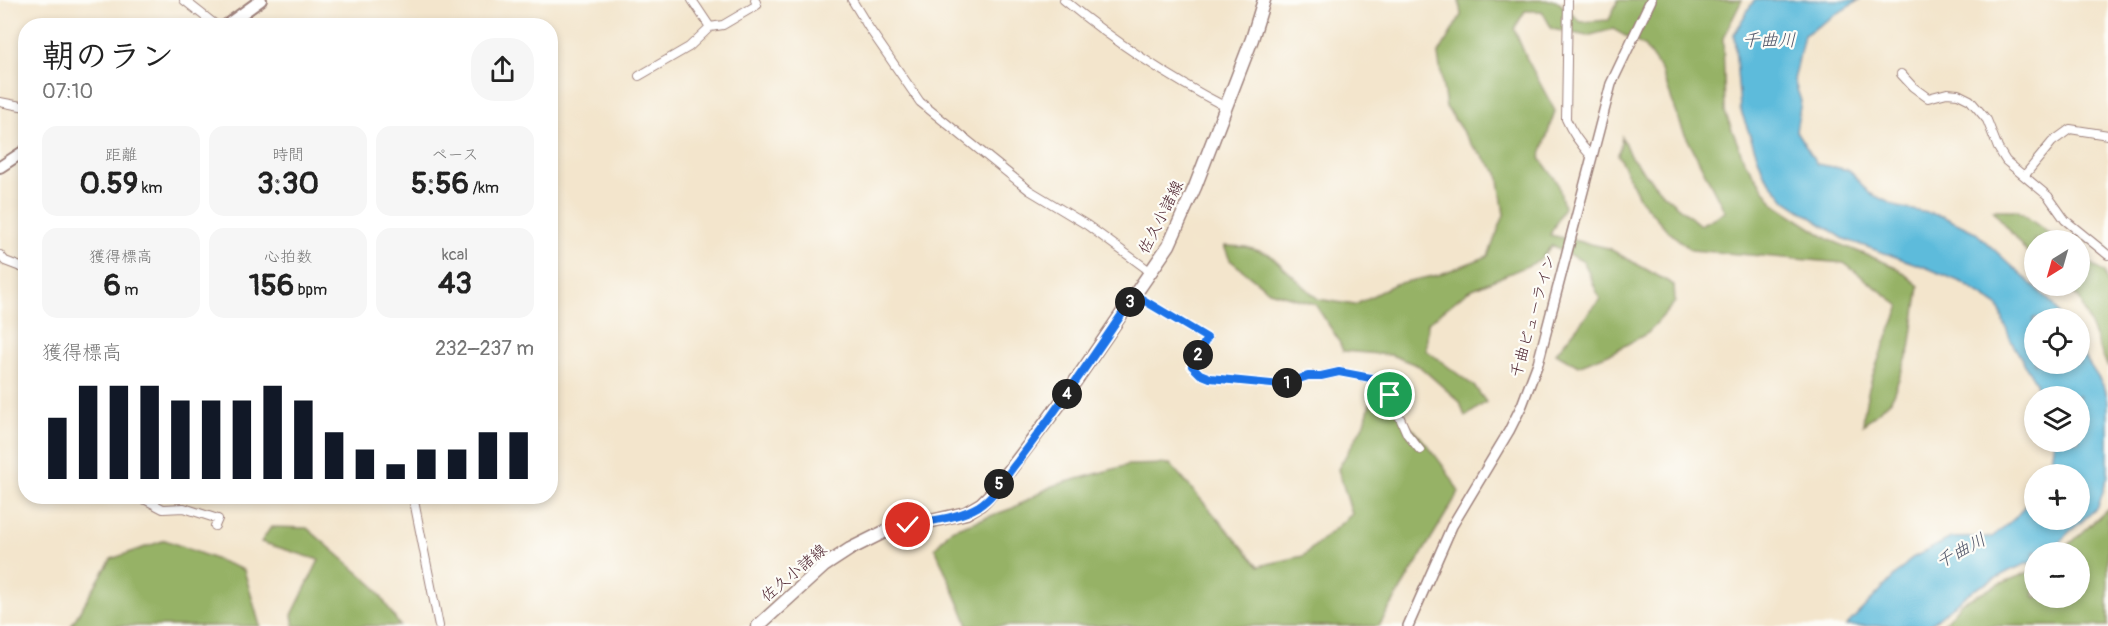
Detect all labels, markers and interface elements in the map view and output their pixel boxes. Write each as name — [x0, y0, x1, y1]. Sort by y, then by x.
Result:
water label: 千曲川 — [1742, 29, 1796, 52]
text: 朝のラン — [42, 36, 174, 77]
button: share — [471, 38, 534, 101]
text: 07:10 — [42, 79, 93, 104]
text: 距離 — [105, 145, 137, 165]
text: 時間 — [272, 145, 304, 165]
text: ペース — [431, 145, 479, 165]
text: 0.59 — [79, 165, 138, 202]
text: 3:30 — [257, 165, 319, 202]
text: 5:56 — [411, 165, 469, 202]
street label: 佐久小諸線 — [1134, 177, 1188, 257]
text: km — [138, 178, 163, 198]
text: /km — [469, 178, 499, 198]
north arrow — [2024, 230, 2090, 296]
map controls — [2024, 230, 2090, 608]
text: kcal — [442, 245, 468, 265]
text: 獲得標高 — [89, 247, 153, 267]
text: 心拍数 — [264, 247, 312, 267]
street label: 千曲ビューライン — [1506, 252, 1560, 380]
text: 43 — [438, 265, 472, 302]
text: 6 — [103, 267, 121, 304]
text: 156 — [249, 267, 294, 304]
text: m — [121, 280, 139, 300]
text: bpm — [294, 280, 327, 300]
pin: 3 — [1115, 287, 1145, 317]
text: 3 — [1126, 292, 1134, 312]
button: locate — [2024, 308, 2090, 374]
text: 232–237 m — [435, 336, 534, 361]
text: 獲得標高 — [42, 340, 122, 365]
pin: 2 — [1183, 340, 1213, 370]
text: 2 — [1194, 345, 1202, 365]
pin: 1 — [1272, 368, 1302, 398]
pin — [1364, 369, 1415, 420]
text: 1 — [1284, 373, 1290, 393]
icon: arrive — [1373, 378, 1406, 411]
pin: 4 — [1052, 379, 1082, 409]
text: 4 — [1062, 384, 1072, 404]
button: layers — [2024, 386, 2090, 452]
button: + — [2024, 464, 2090, 530]
pin: 5 — [984, 469, 1014, 499]
text: 5 — [995, 474, 1003, 494]
pin — [882, 499, 933, 550]
icon: check — [891, 508, 924, 541]
water label: 千曲川 — [1932, 528, 1990, 574]
street label: 佐久小諸線 — [757, 540, 831, 606]
button: − — [2024, 542, 2090, 608]

